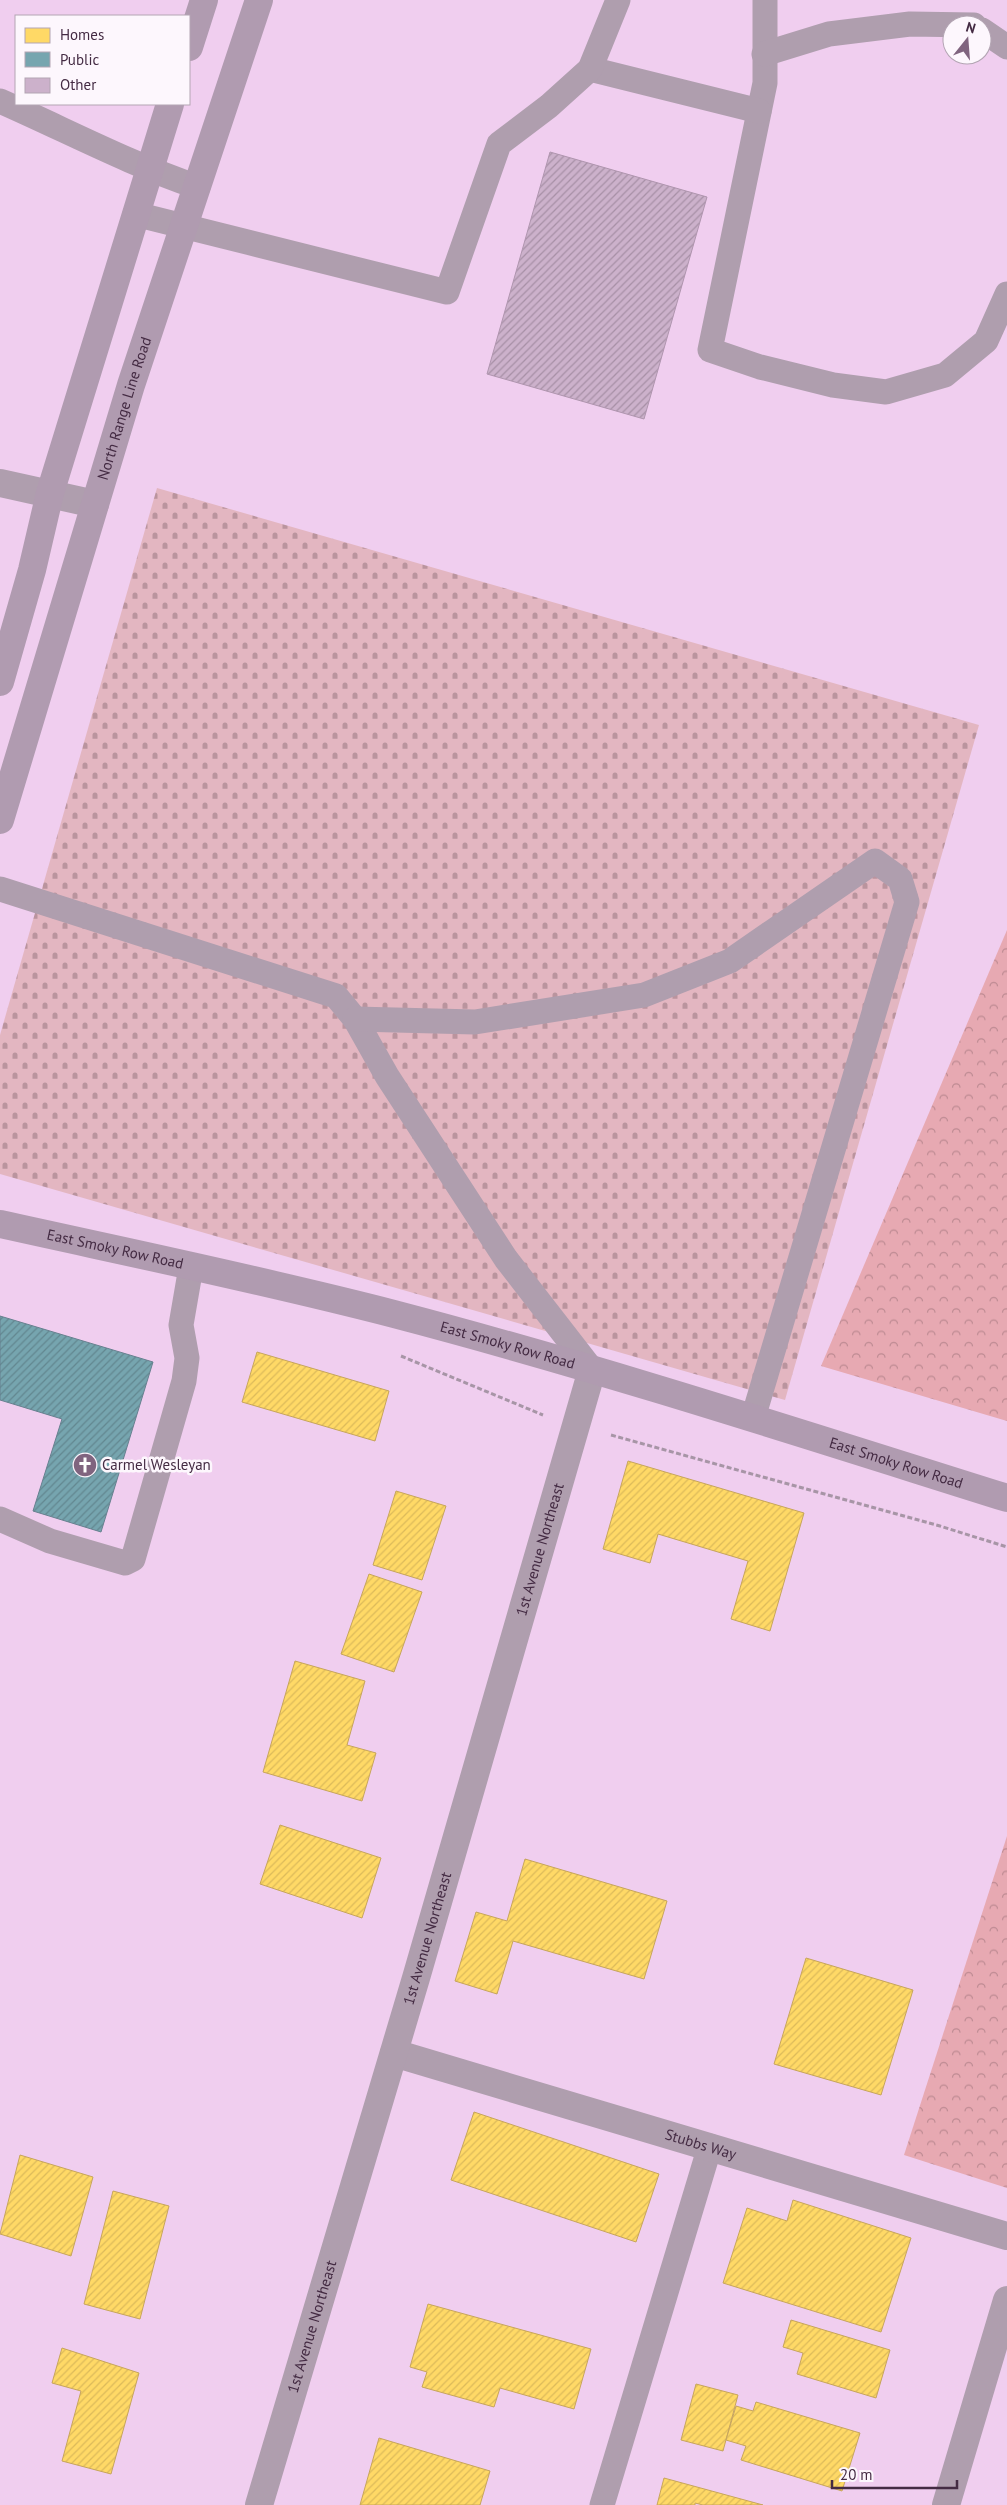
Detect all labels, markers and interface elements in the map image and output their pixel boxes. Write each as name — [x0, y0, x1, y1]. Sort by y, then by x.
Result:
legend — [15, 15, 190, 105]
north arrow — [942, 15, 992, 65]
text: N — [964, 18, 978, 38]
text: Homes — [60, 25, 104, 44]
text: Public — [60, 50, 99, 69]
text: Other — [60, 75, 96, 94]
street label: North Range Line Road — [93, 334, 155, 482]
street label: East Smoky Row Road — [45, 1225, 185, 1273]
street label: East Smoky Row Road — [438, 1317, 577, 1373]
street label: East Smoky Row Road — [827, 1433, 966, 1493]
church icon: Carmel Wesleyan — [72, 1452, 98, 1478]
place label: Carmel Wesleyan — [102, 1455, 211, 1474]
street label: 1st Avenue Northeast — [511, 1481, 568, 1618]
street label: 1st Avenue Northeast — [399, 1870, 455, 2007]
street label: Stubbs Way — [663, 2124, 739, 2164]
street label: 1st Avenue Northeast — [283, 2258, 340, 2395]
scale bar — [832, 2458, 957, 2490]
text: 20 m — [840, 2465, 873, 2484]

